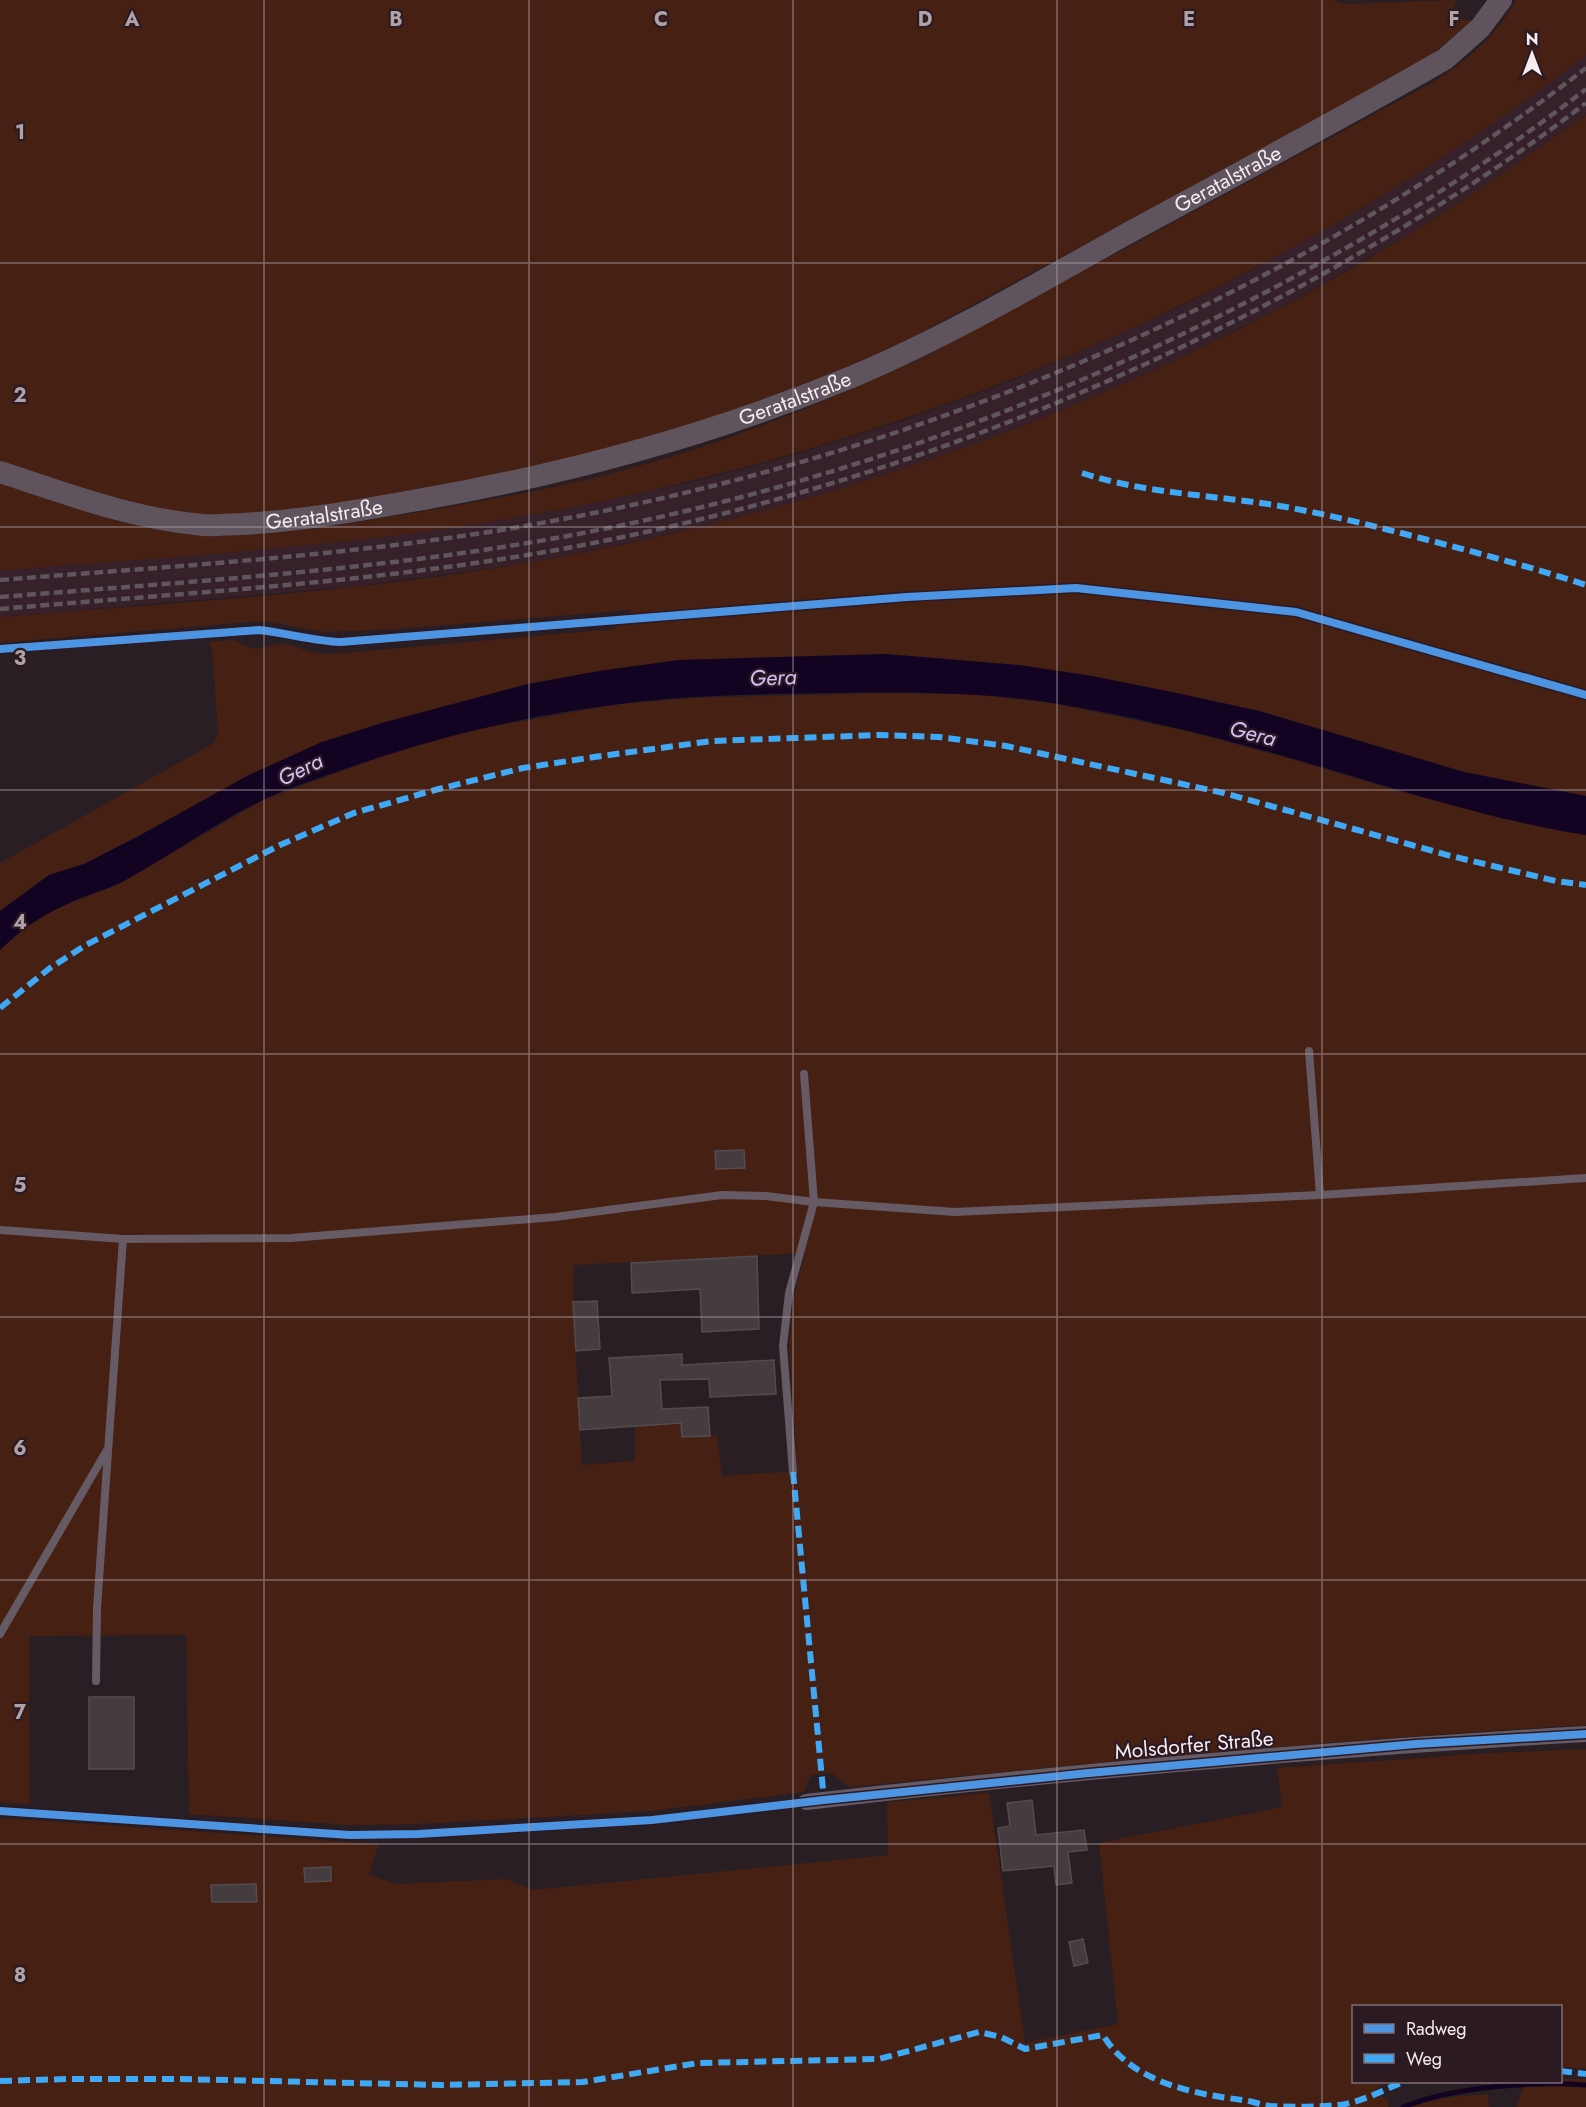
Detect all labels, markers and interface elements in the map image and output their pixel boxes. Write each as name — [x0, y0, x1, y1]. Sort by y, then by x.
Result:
text: A — [124, 5, 140, 34]
text: B — [389, 5, 403, 34]
text: C — [654, 5, 668, 34]
text: D — [918, 5, 932, 34]
text: E — [1183, 5, 1195, 34]
text: F — [1448, 5, 1460, 34]
north arrow — [1502, 24, 1562, 84]
text: N — [1526, 28, 1538, 51]
text: 1 — [15, 118, 25, 147]
street label: Geratalstraße — [1169, 138, 1287, 220]
street label: Geratalstraße — [735, 364, 856, 433]
text: 2 — [13, 381, 27, 410]
street label: Geratalstraße — [264, 491, 385, 537]
text: 3 — [14, 644, 26, 673]
water label: Gera — [749, 660, 797, 694]
water label: Gera — [1226, 712, 1280, 754]
water label: Gera — [272, 744, 328, 794]
text: 4 — [13, 908, 27, 937]
text: 5 — [14, 1171, 27, 1200]
text: 6 — [13, 1434, 27, 1463]
text: 7 — [14, 1698, 27, 1727]
street label: Molsdorfer Straße — [1113, 1723, 1275, 1767]
text: 8 — [14, 1961, 26, 1990]
legend — [1352, 2005, 1562, 2083]
text: Radweg — [1406, 2016, 1467, 2042]
text: Weg — [1406, 2046, 1442, 2072]

